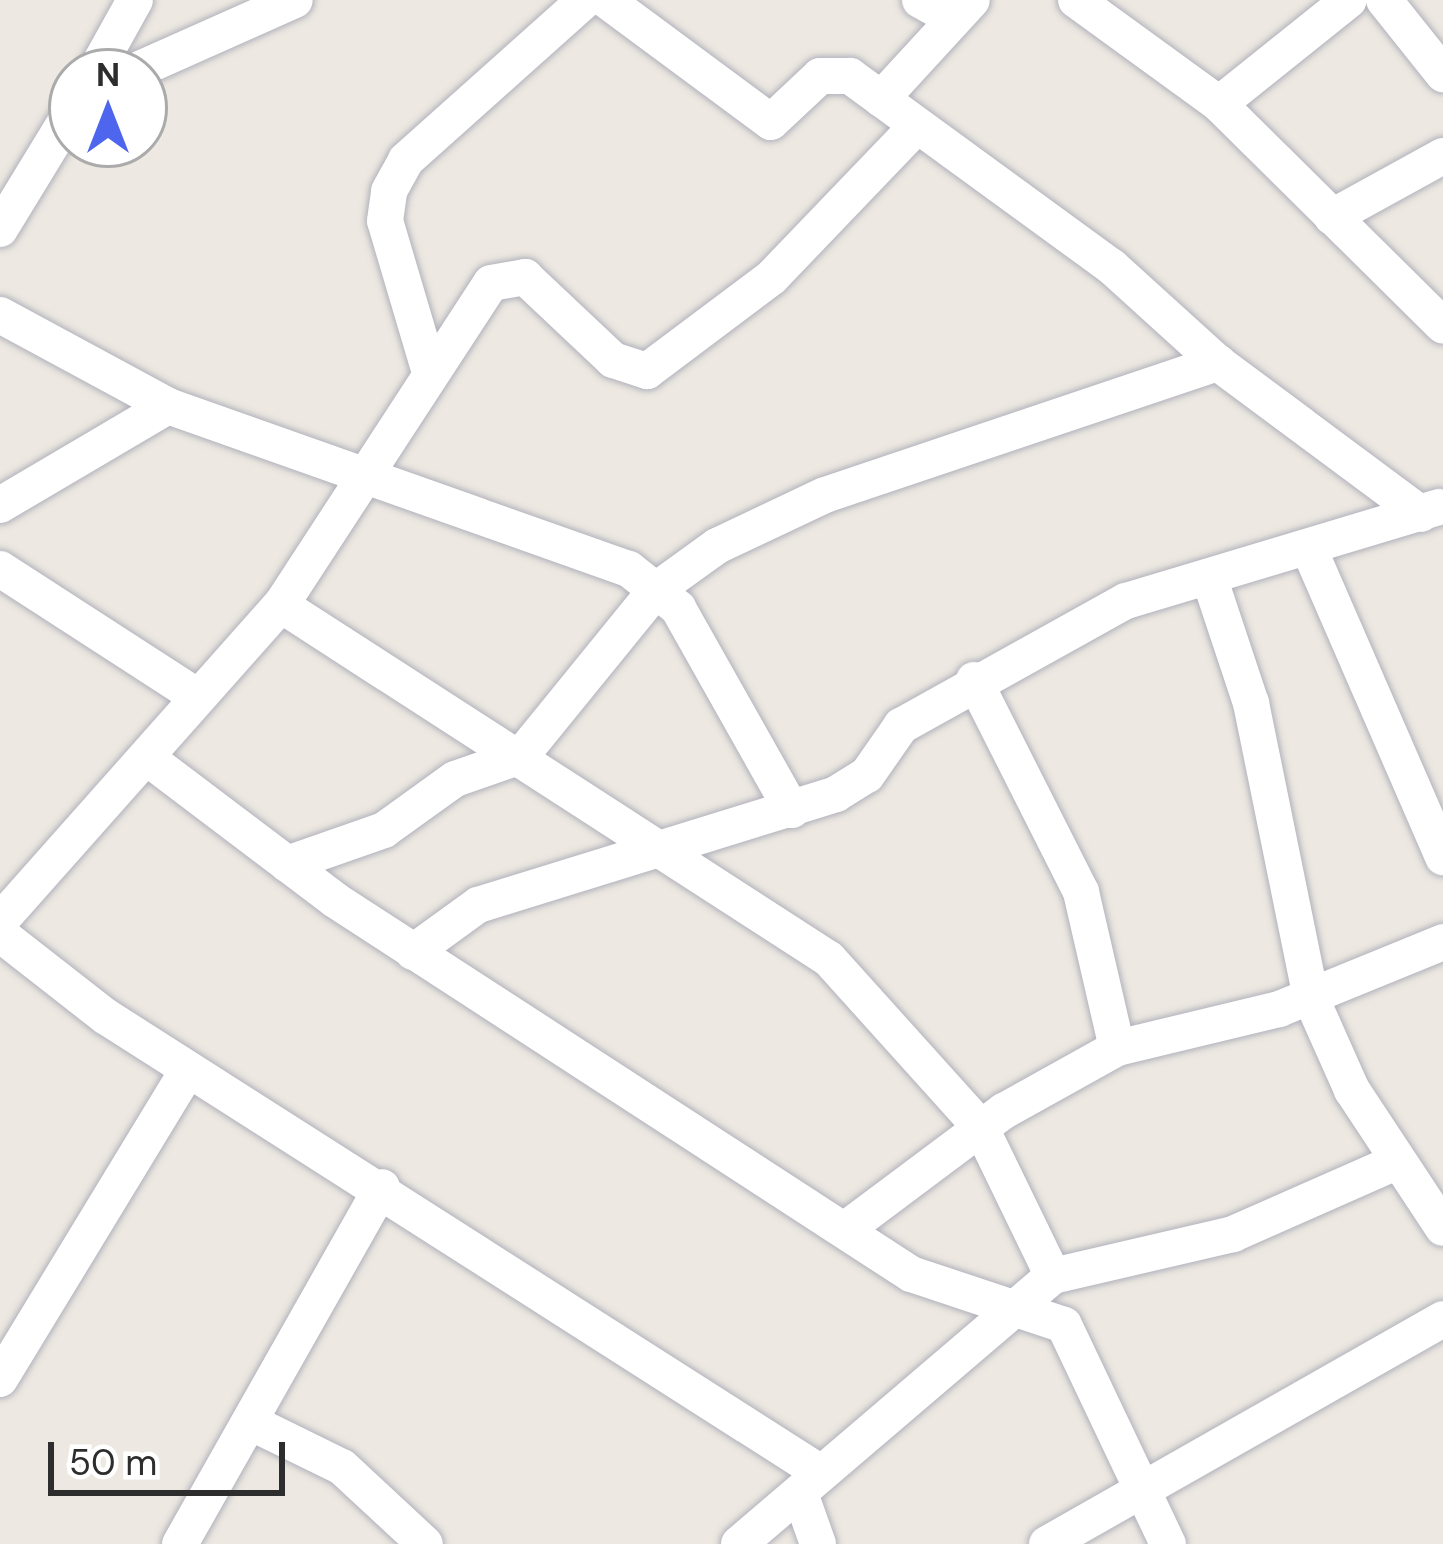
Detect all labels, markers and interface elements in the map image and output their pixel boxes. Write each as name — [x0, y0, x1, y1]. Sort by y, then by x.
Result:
north arrow — [48, 48, 168, 168]
text: N — [96, 53, 120, 96]
scale bar — [54, 1418, 291, 1492]
text: 50 m — [69, 1439, 157, 1486]

